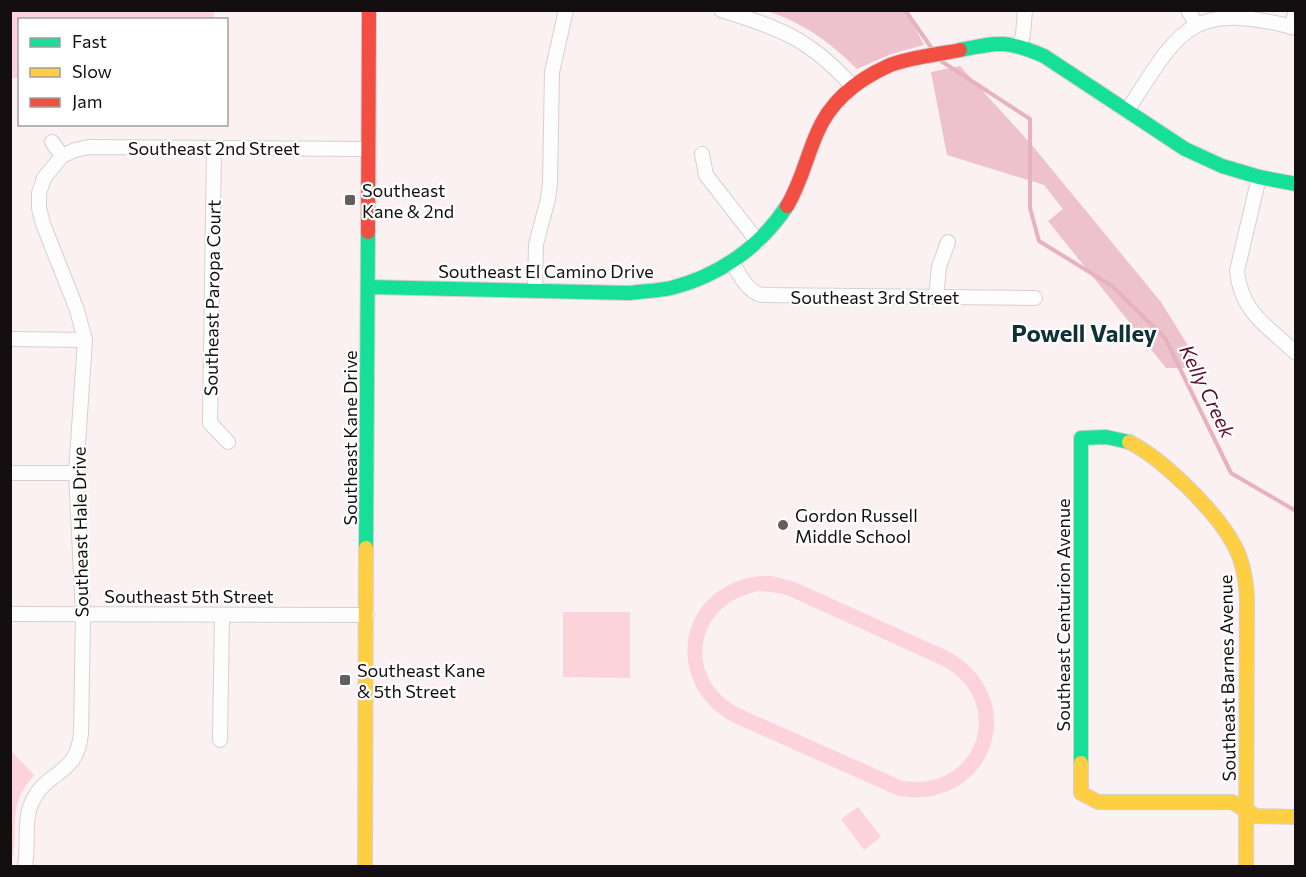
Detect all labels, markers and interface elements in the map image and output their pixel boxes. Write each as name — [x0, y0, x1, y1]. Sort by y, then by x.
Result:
legend — [18, 18, 228, 126]
text: Fast — [72, 30, 107, 52]
text: Slow — [72, 60, 112, 82]
text: Jam — [72, 90, 102, 112]
street label: Southeast 2nd Street — [128, 137, 300, 159]
place label: Southeast Kane & 2nd — [362, 179, 454, 222]
marker: Southeast Kane & 2nd — [343, 193, 357, 207]
street label: Southeast Paropa Court — [199, 200, 225, 396]
street label: Southeast El Camino Drive — [438, 260, 654, 282]
street label: Southeast 3rd Street — [791, 286, 959, 308]
district label: Powell Valley — [1011, 318, 1157, 347]
water label: Kelly Creek — [1175, 341, 1241, 443]
street label: Southeast Kane Drive — [339, 350, 361, 526]
street label: Southeast Hale Drive — [68, 446, 92, 618]
street label: Southeast Centurion Avenue — [1052, 499, 1074, 731]
place label: Gordon Russell Middle School — [795, 504, 918, 547]
marker: Gordon Russell Middle School — [776, 518, 790, 532]
street label: Southeast Barnes Avenue — [1214, 575, 1240, 781]
street label: Southeast 5th Street — [104, 585, 274, 607]
place label: Southeast Kane & 5th Street — [357, 659, 485, 702]
marker: Southeast Kane & 5th Street — [338, 673, 352, 687]

